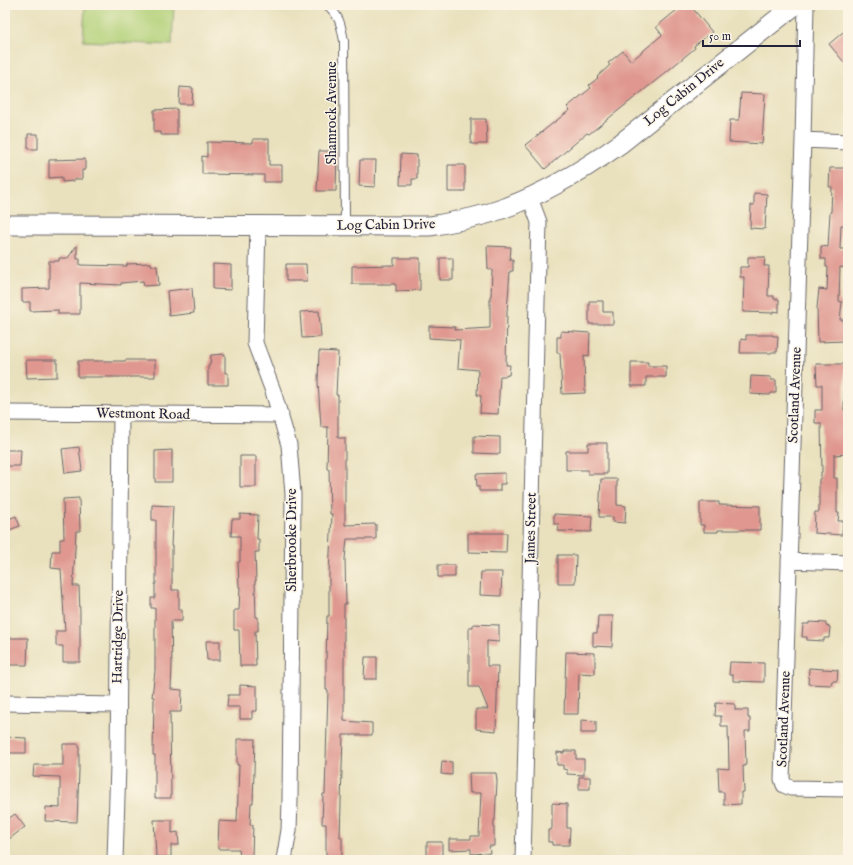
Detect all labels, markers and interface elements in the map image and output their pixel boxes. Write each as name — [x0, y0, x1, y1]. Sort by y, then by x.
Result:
scale bar — [703, 22, 800, 48]
text: 50 m — [709, 29, 731, 44]
street label: Log Cabin Drive — [640, 54, 728, 130]
street label: Shamrock Avenue — [323, 61, 341, 165]
street label: Log Cabin Drive — [337, 215, 436, 235]
street label: Scotland Avenue — [784, 346, 806, 443]
street label: Westmont Road — [96, 404, 191, 424]
street label: Sherbrooke Drive — [283, 488, 301, 592]
street label: James Street — [521, 492, 541, 566]
street label: Hartridge Drive — [108, 589, 128, 684]
street label: Scotland Avenue — [773, 670, 795, 767]

